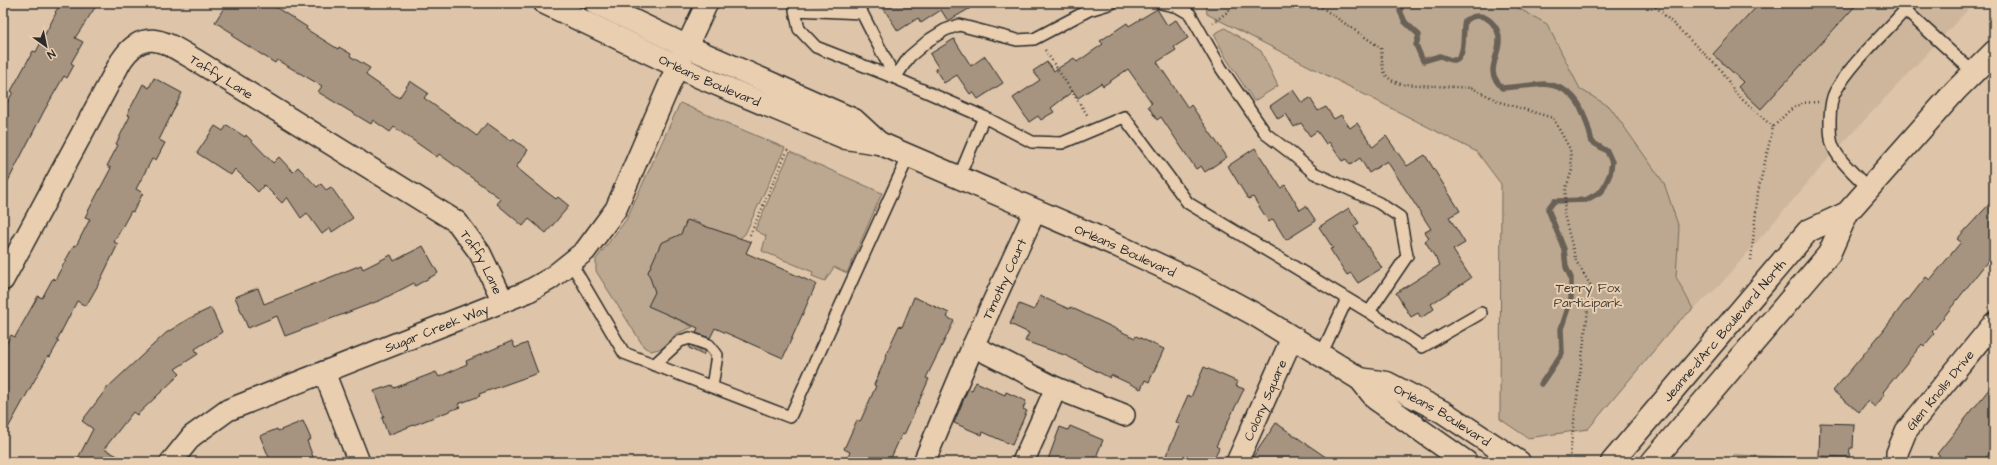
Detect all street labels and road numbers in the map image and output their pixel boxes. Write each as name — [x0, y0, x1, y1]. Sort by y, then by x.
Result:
street label: Taffy Lane — [186, 51, 256, 104]
street label: Orléans Boulevard — [656, 51, 763, 111]
street label: Orléans Boulevard — [1072, 220, 1179, 282]
street label: Taffy Lane — [456, 226, 506, 297]
street label: Timothy Court — [978, 235, 1031, 322]
street label: Jeanne-d'Arc Boulevard North — [1659, 255, 1791, 406]
street label: Sugar Creek Way — [382, 300, 492, 357]
street label: Glen Knolls Drive — [1902, 346, 1979, 434]
street label: Colony Square — [1240, 357, 1291, 444]
street label: Orléans Boulevard — [1390, 380, 1494, 451]

